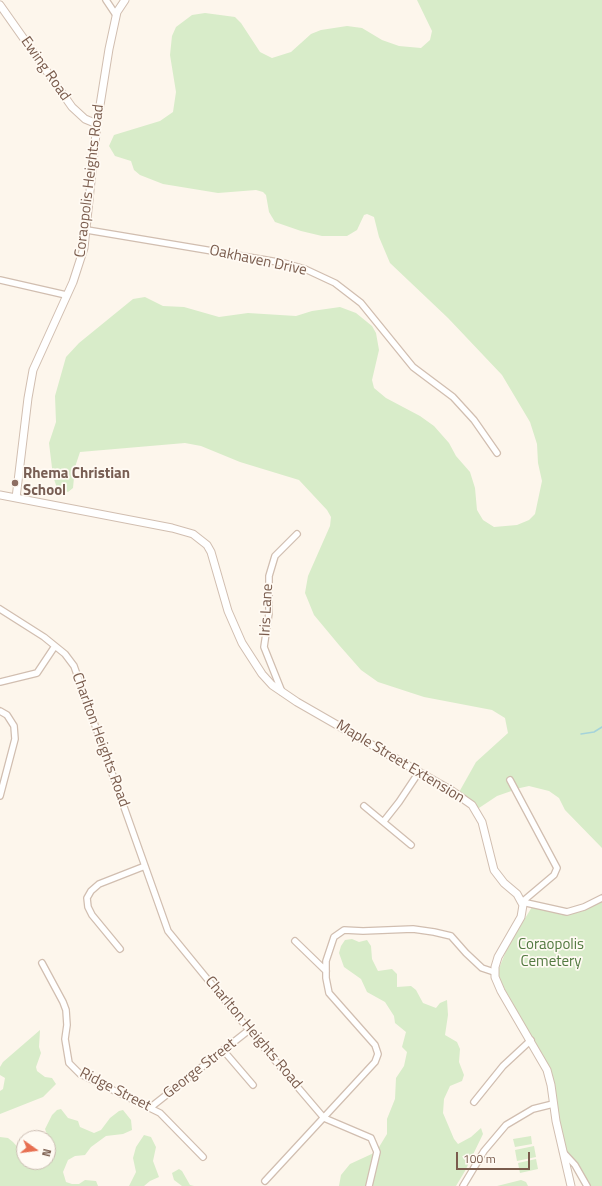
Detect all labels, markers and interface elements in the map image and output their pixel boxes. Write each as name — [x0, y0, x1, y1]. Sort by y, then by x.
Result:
street label: Ewing Road — [16, 33, 74, 105]
street label: Coraopolis Heights Road — [72, 103, 108, 259]
street label: Oakhaven Drive — [208, 242, 308, 280]
place label: Rhema Christian School — [23, 465, 130, 500]
marker: Rhema Christian School — [10, 478, 20, 488]
street label: Iris Lane — [257, 583, 277, 637]
street label: Charlton Heights Road — [67, 670, 133, 810]
street label: Maple Street Extension — [333, 717, 467, 807]
park label: Coraopolis Cemetery — [518, 936, 584, 971]
street label: Charlton Heights Road — [201, 973, 305, 1093]
street label: George Street — [160, 1035, 240, 1103]
street label: Ridge Street — [76, 1064, 154, 1116]
north arrow — [16, 1130, 56, 1170]
scale bar — [458, 1144, 532, 1170]
text: N — [38, 1147, 55, 1158]
text: 100 m — [463, 1149, 496, 1168]

